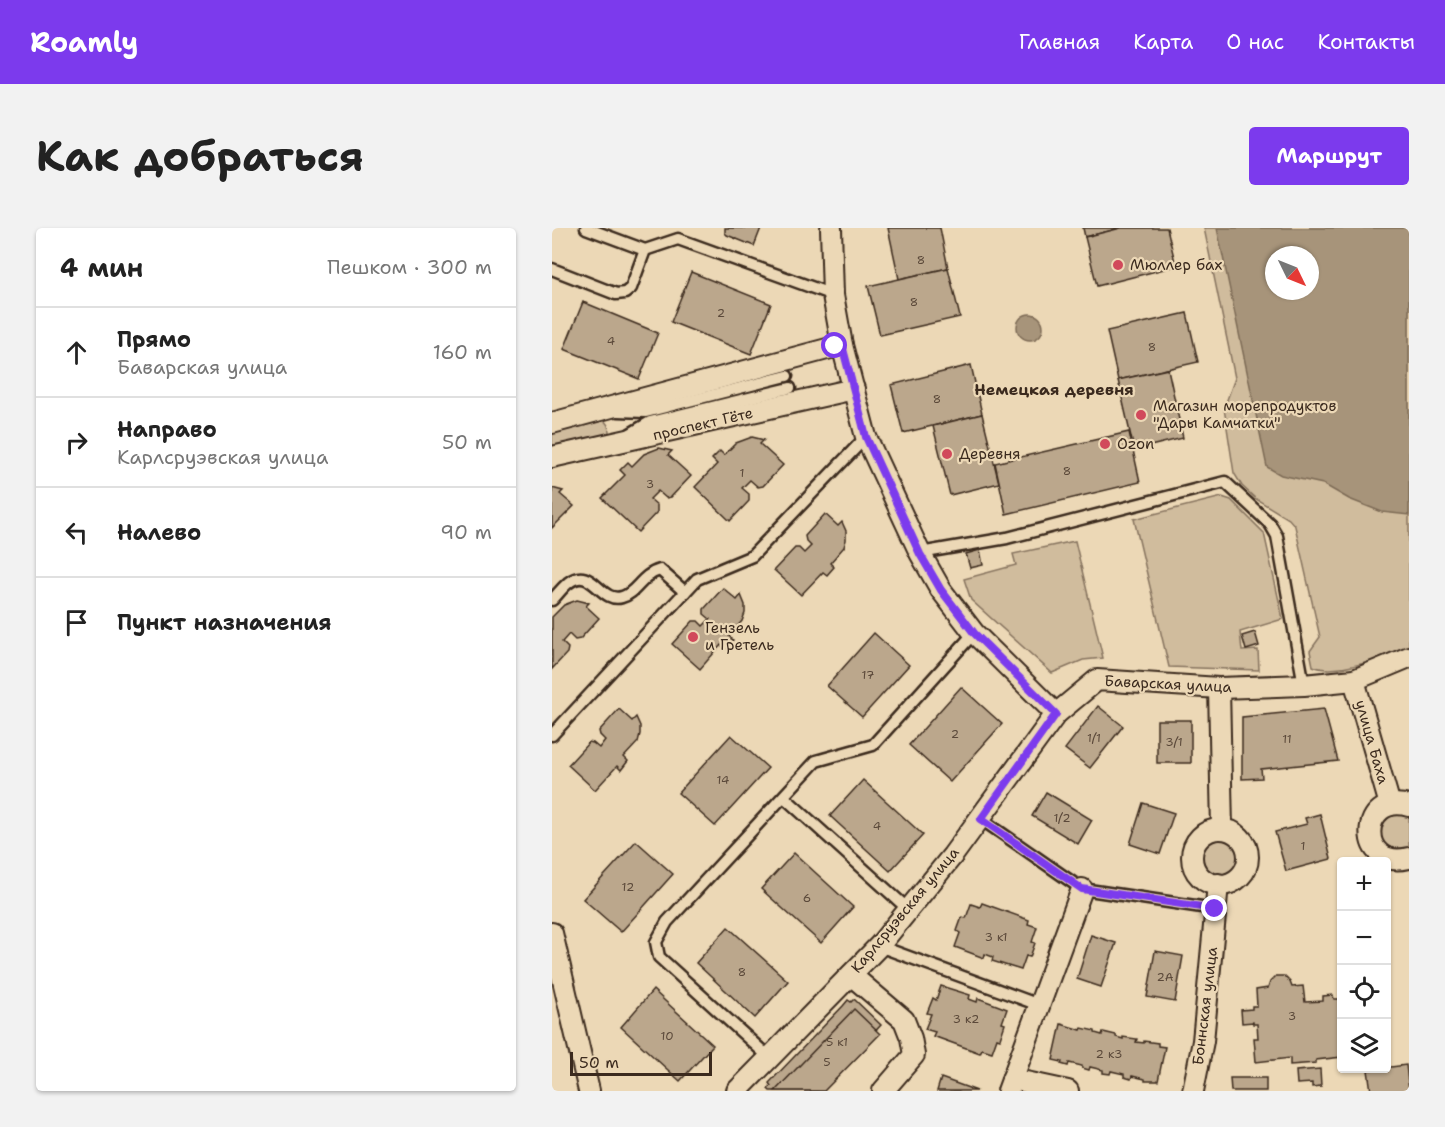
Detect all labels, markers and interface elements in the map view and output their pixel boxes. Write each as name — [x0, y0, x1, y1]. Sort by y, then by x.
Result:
text: Roamly — [30, 23, 138, 61]
text: Главная — [1019, 28, 1100, 56]
text: Карта — [1133, 28, 1193, 56]
text: О нас — [1226, 28, 1284, 56]
text: Контакты — [1317, 28, 1415, 56]
button: Маршрут — [1249, 127, 1409, 185]
text: Как добраться — [36, 128, 364, 184]
north arrow — [1265, 246, 1319, 300]
text: 4 мин — [60, 250, 143, 285]
house number: 8 — [917, 252, 925, 268]
text: Пешком · 300 m — [327, 254, 492, 280]
place label: Мюллер бах — [1130, 255, 1223, 275]
marker: Мюллер бах — [1111, 258, 1125, 272]
house number: 8 — [910, 294, 918, 310]
house number: 2 — [717, 305, 725, 321]
text: Прямо — [117, 325, 191, 354]
route start — [821, 332, 847, 358]
house number: 4 — [607, 333, 615, 349]
icon: ahead — [60, 336, 93, 369]
text: 160 m — [433, 339, 492, 365]
house number: 8 — [1148, 339, 1156, 355]
text: Баварская улица — [117, 354, 287, 380]
district label: Немецкая деревня — [974, 379, 1134, 400]
house number: 8 — [933, 391, 941, 407]
place label: Магазин морепродуктов "Дары Камчатки" — [1153, 396, 1337, 433]
street label: проспект Гёте — [651, 403, 755, 445]
marker: Магазин морепродуктов "Дары Камчатки" — [1134, 408, 1148, 422]
text: Направо — [117, 415, 217, 444]
icon: right — [60, 426, 93, 459]
text: 50 m — [442, 429, 492, 455]
place label: Ozon — [1117, 434, 1154, 454]
marker: Ozon — [1098, 437, 1112, 451]
text: Карлсруэвская улица — [117, 444, 328, 470]
place label: Деревня — [959, 444, 1021, 464]
marker: Деревня — [940, 447, 954, 461]
house number: 8 — [1063, 463, 1071, 479]
house number: 1 — [739, 465, 745, 481]
house number: 3 — [646, 476, 654, 492]
icon: left — [60, 516, 93, 549]
text: Налево — [117, 518, 201, 547]
text: 90 m — [440, 519, 492, 545]
icon: arrive — [60, 606, 93, 639]
text: Пункт назначения — [117, 608, 331, 637]
place label: Гензель и Гретель — [705, 618, 774, 655]
marker: Гензель и Гретель — [686, 630, 700, 644]
house number: 17 — [862, 667, 874, 683]
street label: Баварская улица — [1104, 671, 1233, 697]
street label: улица Баха — [1350, 698, 1394, 787]
house number: 2 — [951, 726, 959, 742]
house number: 1/1 — [1087, 730, 1101, 746]
house number: 11 — [1282, 731, 1292, 747]
house number: 3/1 — [1165, 734, 1183, 750]
house number: 14 — [717, 772, 729, 788]
house number: 1/2 — [1053, 810, 1071, 826]
house number: 4 — [873, 818, 881, 834]
house number: 1 — [1300, 838, 1306, 854]
street label: Карлсруэвская улица — [846, 842, 964, 977]
map controls — [1337, 857, 1391, 1073]
button: + — [1337, 857, 1391, 911]
house number: 12 — [622, 879, 634, 895]
house number: 6 — [803, 890, 811, 906]
route end — [1201, 895, 1227, 921]
button: − — [1337, 911, 1391, 965]
house number: 3 к1 — [984, 929, 1008, 945]
street label: Боннская улица — [1188, 945, 1222, 1066]
house number: 8 — [738, 964, 746, 980]
button: locate — [1337, 965, 1391, 1019]
house number: 2А — [1156, 969, 1174, 985]
house number: 3 — [1288, 1008, 1296, 1024]
house number: 3 к2 — [953, 1011, 979, 1027]
button: layers — [1337, 1019, 1391, 1073]
house number: 10 — [660, 1028, 674, 1044]
house number: 5 к1 — [826, 1034, 848, 1050]
house number: 2 к3 — [1096, 1046, 1122, 1062]
scale bar — [570, 1049, 712, 1076]
text: 50 m — [579, 1052, 619, 1073]
house number: 5 — [823, 1054, 831, 1070]

